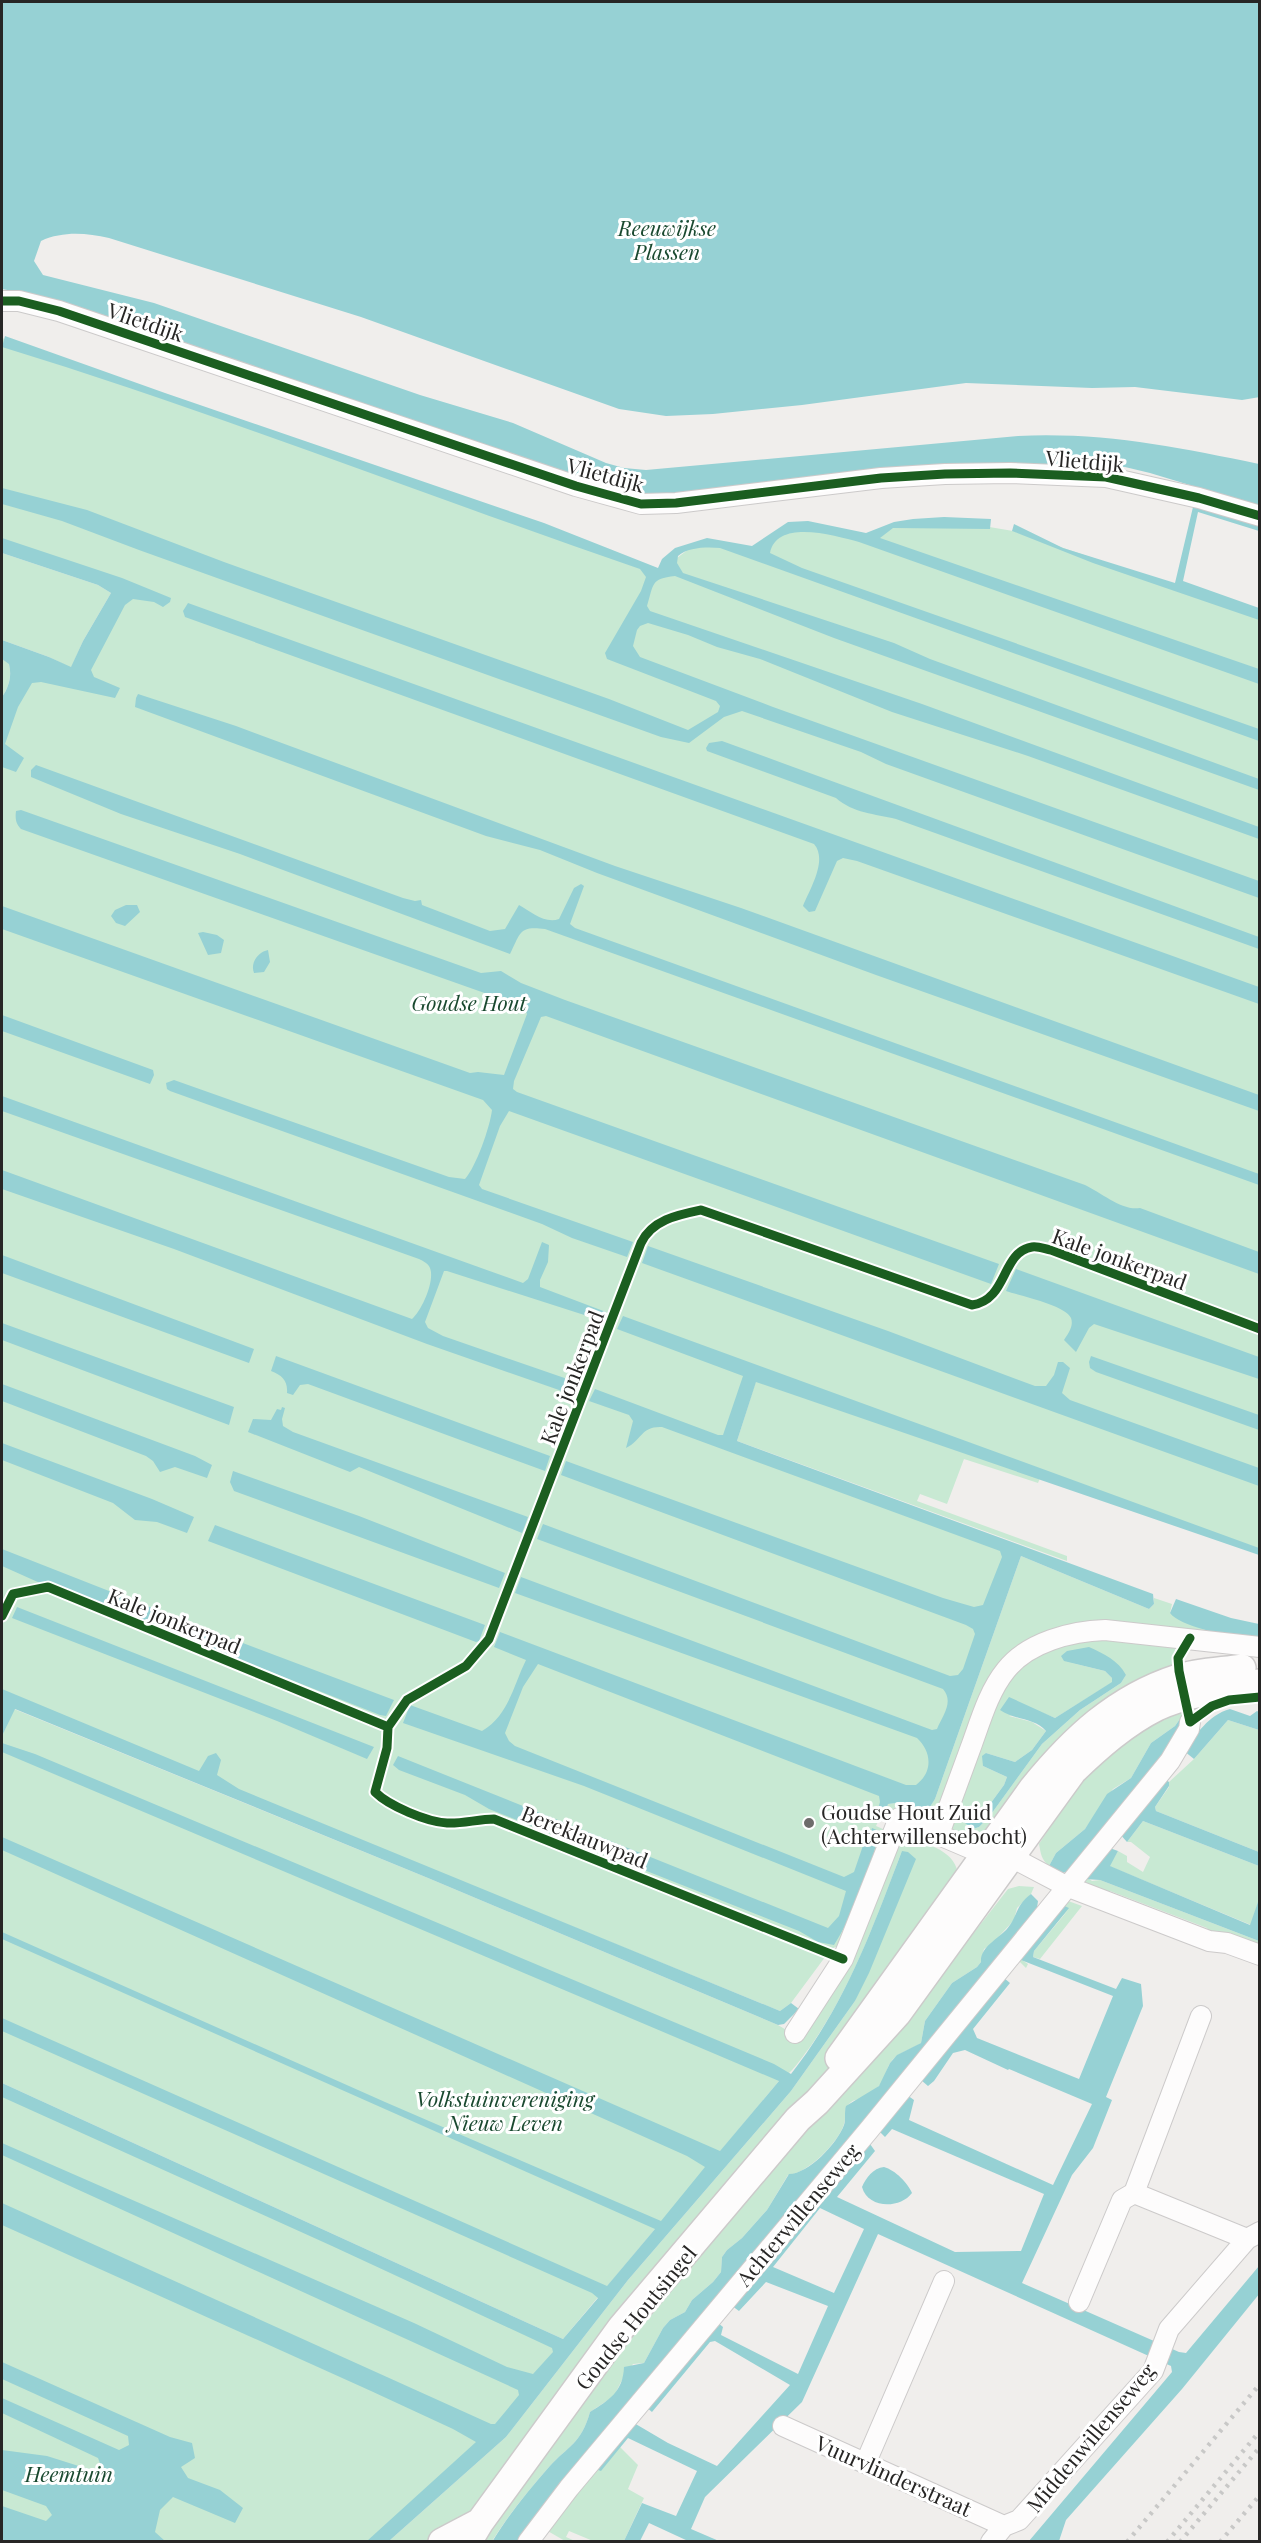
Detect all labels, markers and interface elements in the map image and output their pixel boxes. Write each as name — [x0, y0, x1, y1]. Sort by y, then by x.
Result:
park label: Reeuwijkse Plassen — [617, 213, 716, 265]
street label: Vlietdijk — [103, 295, 188, 347]
street label: Vlietdijk — [1044, 443, 1126, 477]
street label: Vlietdijk — [563, 450, 648, 498]
park label: Goudse Hout — [411, 988, 528, 1016]
street label: Kale jonkerpad — [1049, 1221, 1191, 1295]
street label: Kale jonkerpad — [533, 1306, 609, 1448]
street label: Kale jonkerpad — [104, 1581, 246, 1659]
place label: Goudse Hout Zuid (Achterwillensebocht) — [821, 1797, 1027, 1849]
street label: Bereklauwpad — [518, 1798, 652, 1874]
marker: Goudse Hout Zuid (Achterwillensebocht) — [802, 1816, 816, 1830]
park label: Volkstuinvereniging Nieuw Leven — [416, 2084, 596, 2136]
street label: Achterwillenseweg — [728, 2137, 865, 2292]
street label: Goudse Houtsingel — [568, 2239, 702, 2395]
street label: Middenwillenseweg — [1019, 2356, 1161, 2518]
street label: Vuurvlinderstraat — [811, 2428, 977, 2522]
park label: Heemtuin — [24, 2459, 113, 2487]

